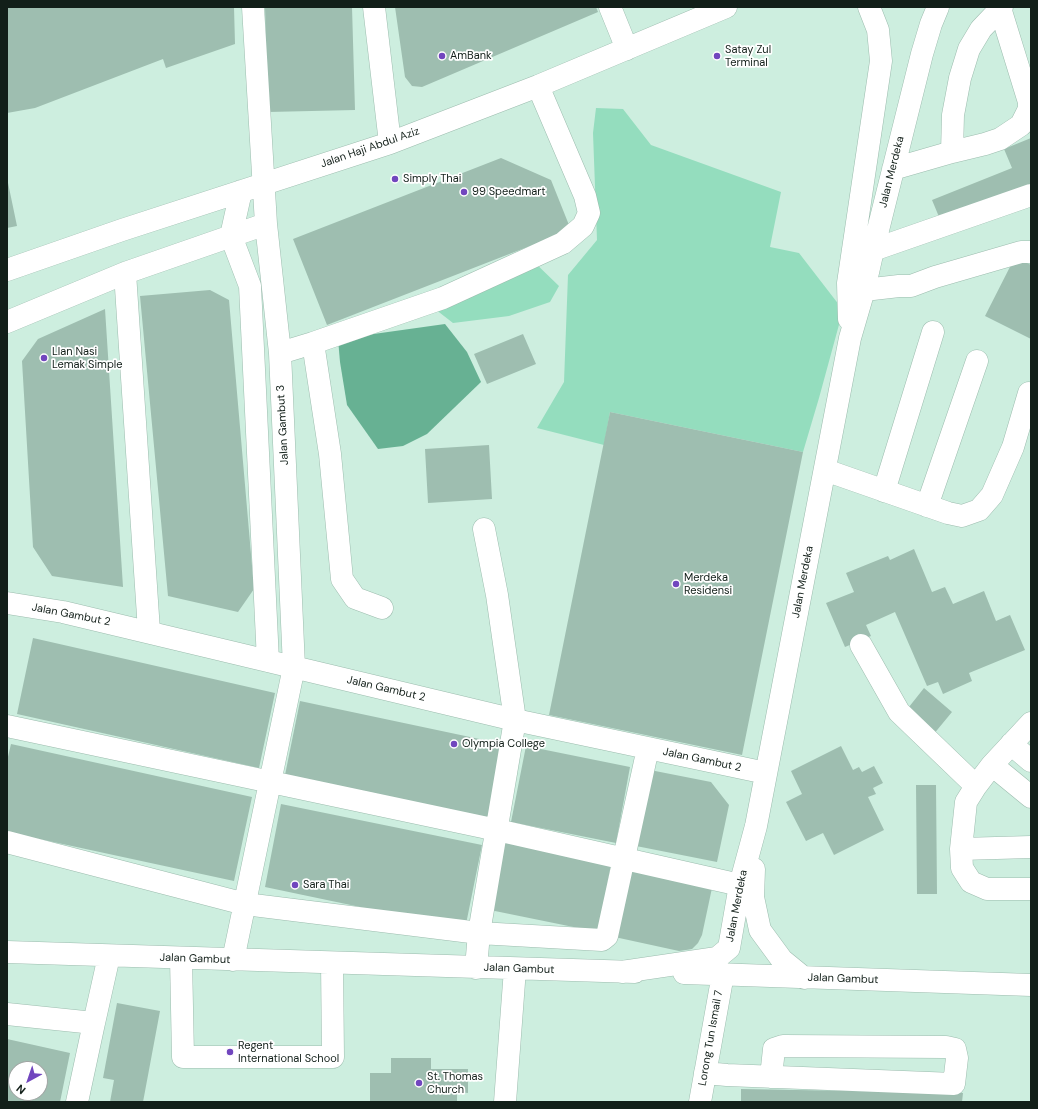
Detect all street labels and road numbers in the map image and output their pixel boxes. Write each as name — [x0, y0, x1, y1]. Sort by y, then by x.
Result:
street label: Jalan Haji Abdul Aziz — [319, 125, 421, 171]
street label: Jalan Merdeka — [877, 135, 907, 209]
street label: Jalan Gambut 3 — [274, 385, 292, 465]
street label: Jalan Merdeka — [790, 545, 816, 619]
street label: Jalan Gambut 2 — [30, 601, 112, 629]
street label: Jalan Gambut 2 — [346, 674, 426, 704]
street label: Jalan Gambut 2 — [661, 745, 743, 775]
street label: Jalan Merdeka — [724, 869, 750, 943]
street label: Jalan Gambut — [159, 951, 231, 967]
street label: Jalan Gambut — [483, 961, 555, 977]
street label: Jalan Gambut — [807, 971, 879, 987]
street label: Lorong Tun Ismail 7 — [696, 989, 726, 1087]

